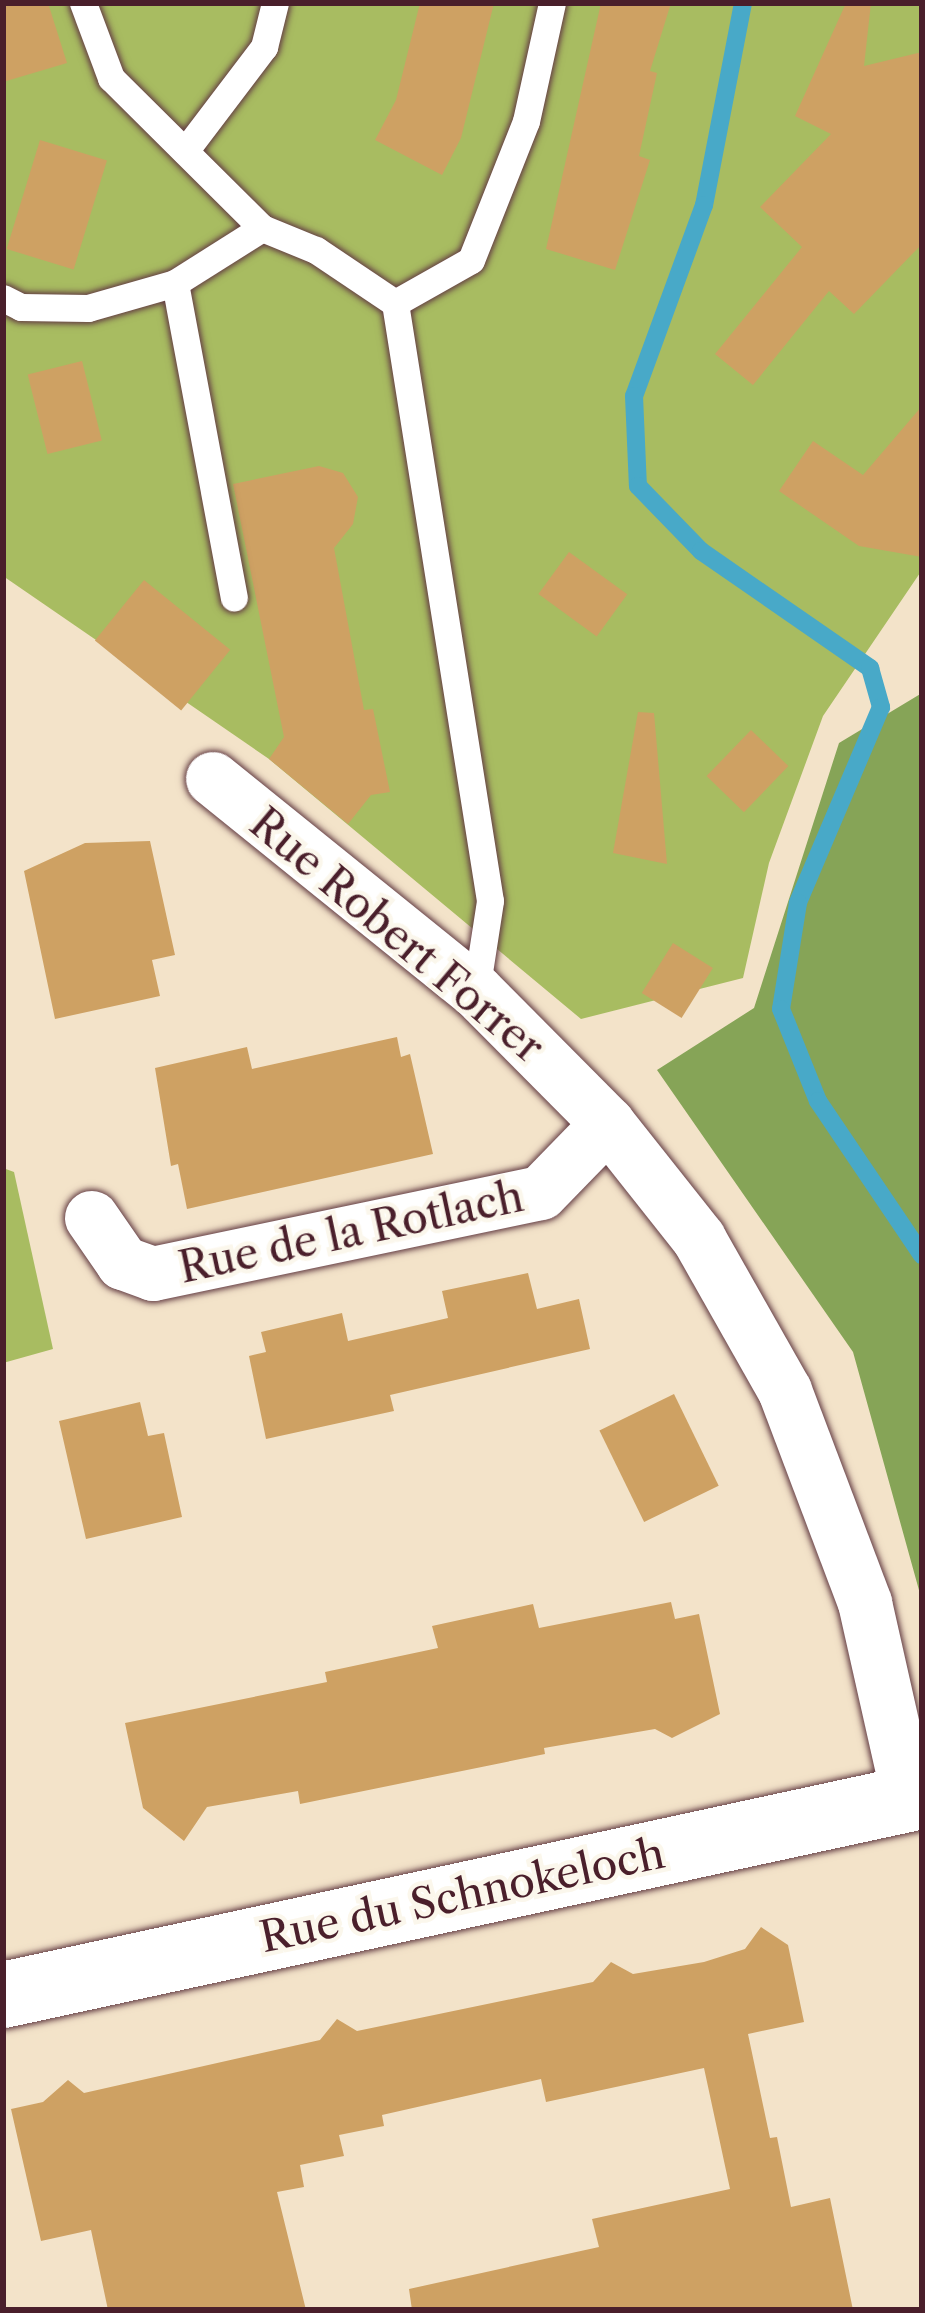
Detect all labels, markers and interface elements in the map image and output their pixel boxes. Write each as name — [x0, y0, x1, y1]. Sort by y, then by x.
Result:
street label: Rue Robert Forrer — [240, 798, 554, 1072]
street label: Rue de la Rotlach — [174, 1171, 528, 1293]
street label: Rue du Schnokeloch — [255, 1828, 669, 1962]

